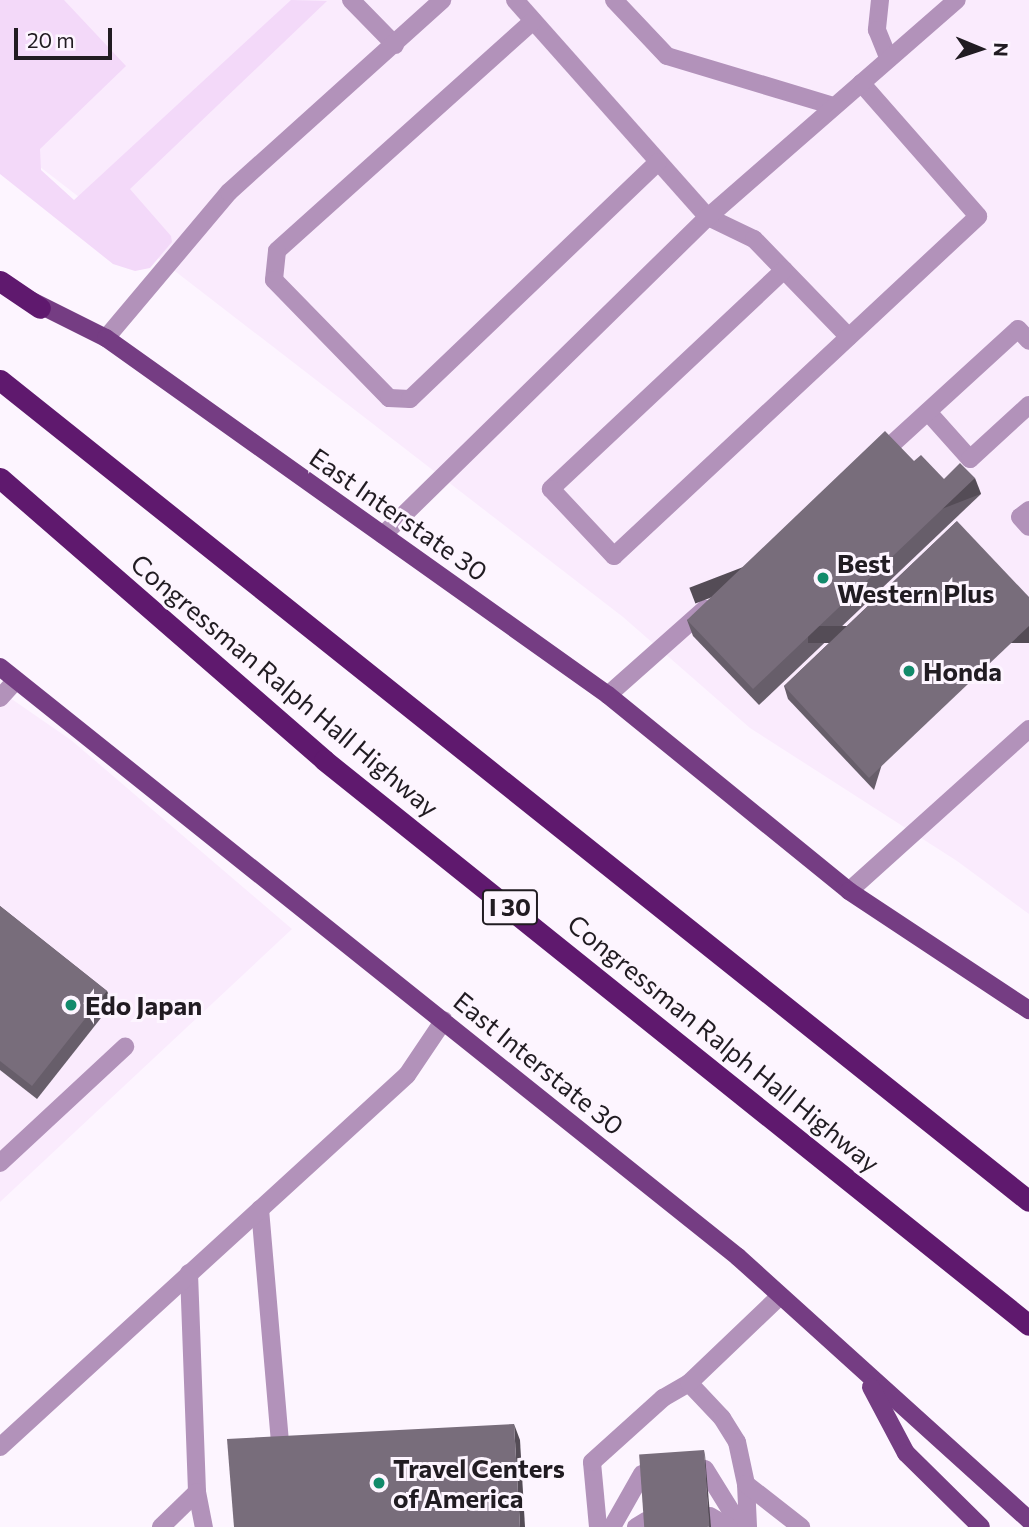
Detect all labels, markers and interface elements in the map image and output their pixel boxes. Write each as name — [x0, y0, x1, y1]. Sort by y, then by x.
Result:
scale bar — [18, 14, 116, 58]
north arrow — [945, 14, 1015, 84]
text: 20 m — [27, 27, 75, 52]
text: N — [990, 42, 1013, 57]
street label: East Interstate 30 — [304, 441, 494, 587]
street label: Congressman Ralph Hall Highway — [125, 547, 445, 823]
place label: Best Western Plus — [837, 547, 994, 608]
marker: Best Western Plus — [815, 570, 831, 586]
place label: Honda — [923, 655, 1002, 687]
marker: Honda — [901, 663, 917, 679]
road number: I 30 — [480, 887, 540, 928]
street label: Congressman Ralph Hall Highway — [562, 908, 886, 1178]
street label: East Interstate 30 — [448, 985, 630, 1141]
place label: Edo Japan — [85, 989, 202, 1021]
marker: Edo Japan — [63, 997, 79, 1013]
place label: Travel Centers of America — [393, 1452, 565, 1514]
marker: Travel Centers of America — [371, 1475, 387, 1491]

